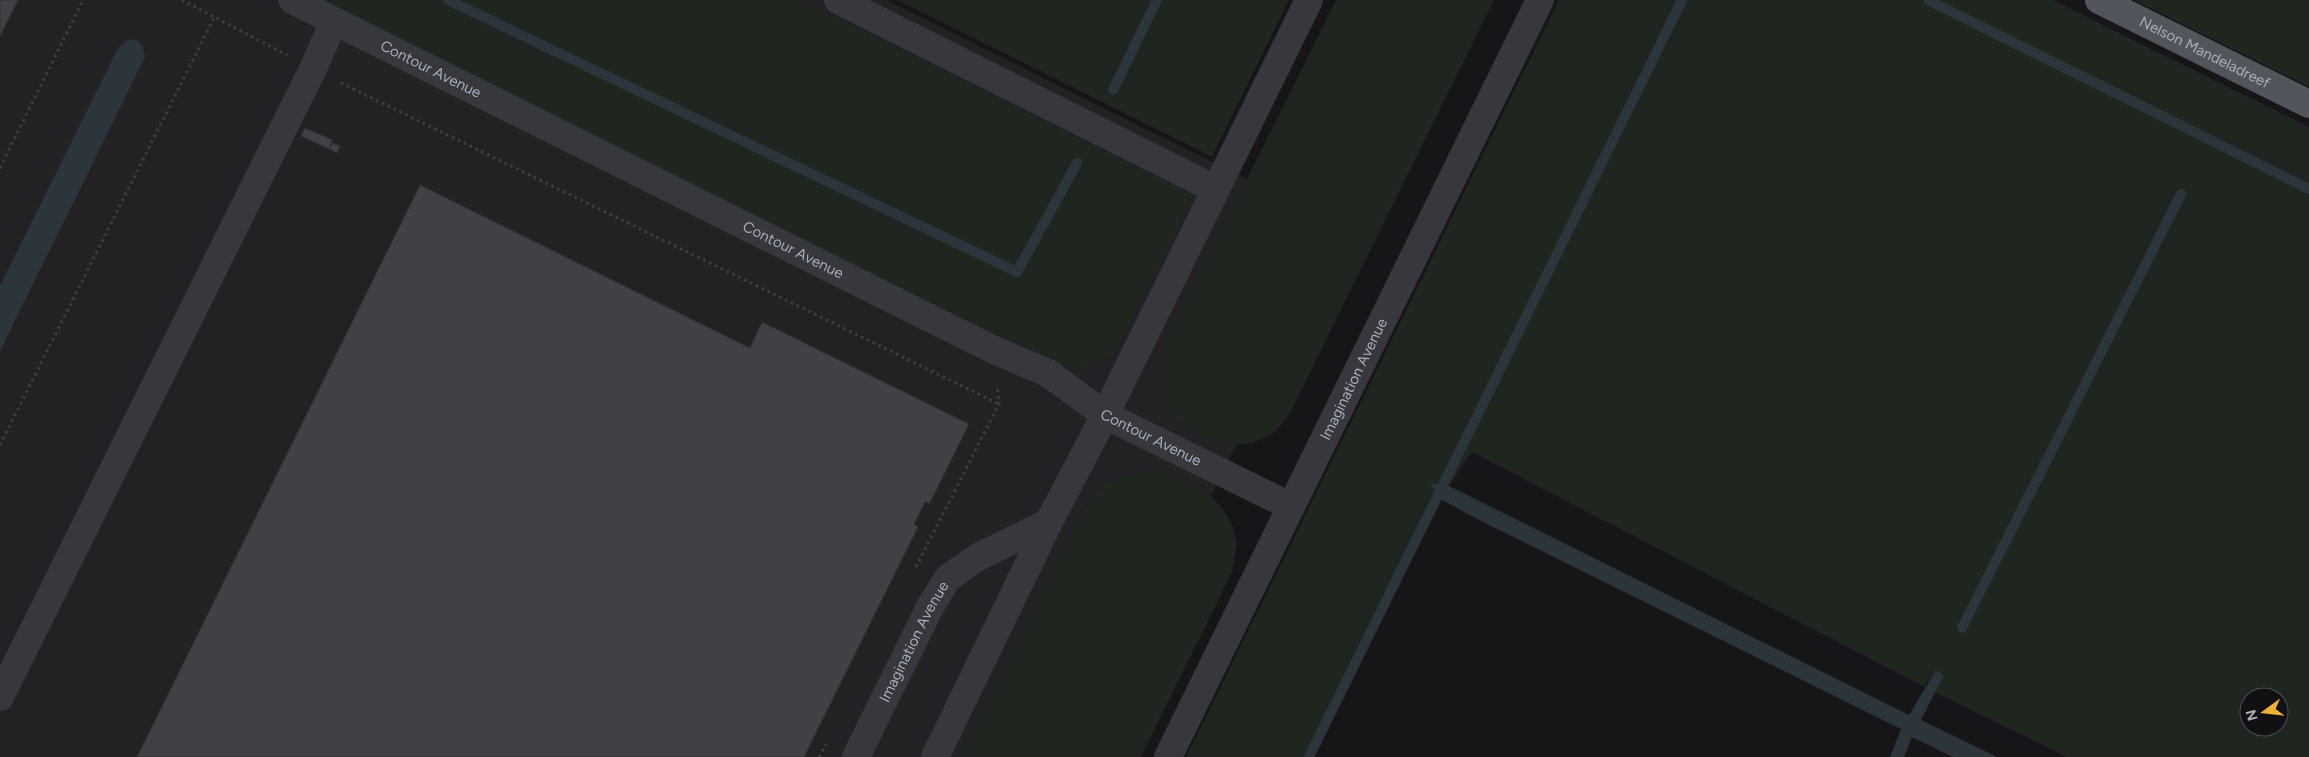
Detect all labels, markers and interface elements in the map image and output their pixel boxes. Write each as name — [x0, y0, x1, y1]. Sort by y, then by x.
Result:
street label: Nelson Mandeladreef — [2136, 12, 2273, 92]
street label: Contour Avenue — [377, 37, 484, 102]
street label: Contour Avenue — [740, 217, 846, 283]
street label: Imagination Avenue — [1316, 315, 1391, 443]
street label: Contour Avenue — [1097, 405, 1204, 470]
street label: Imagination Avenue — [875, 578, 953, 705]
north arrow — [2239, 687, 2289, 737]
text: N — [2242, 708, 2262, 723]

